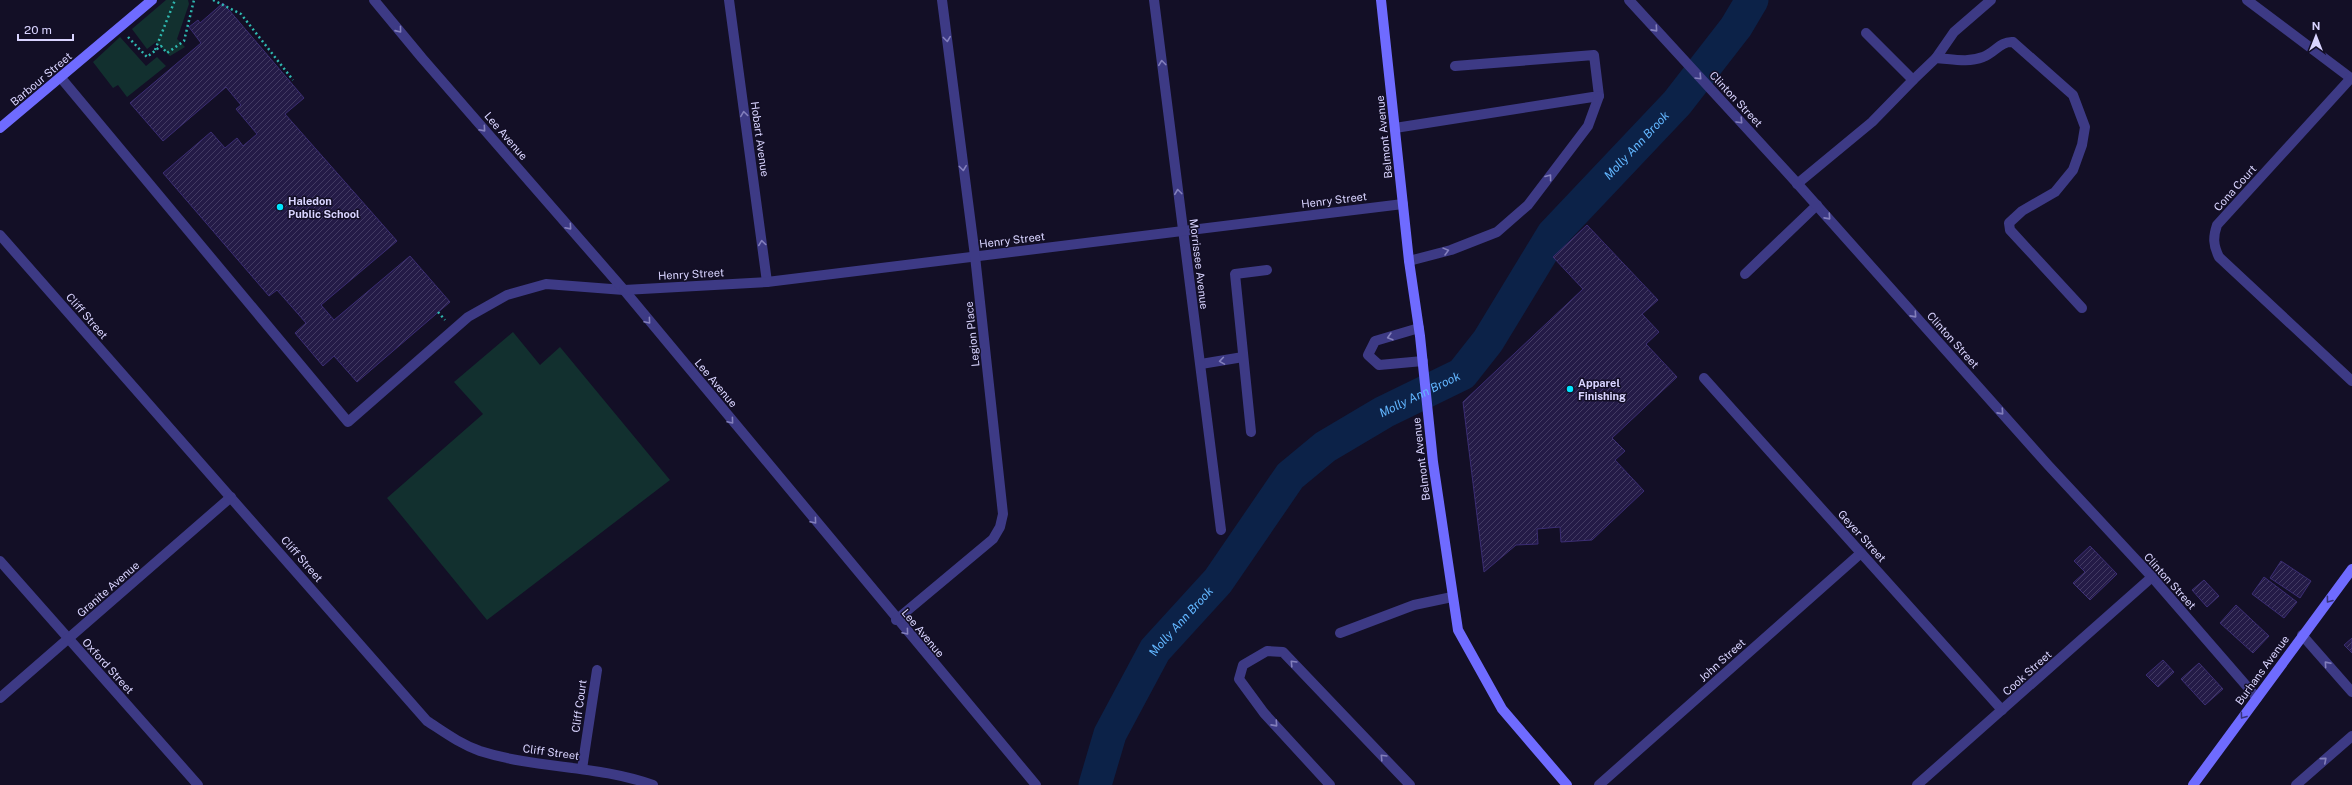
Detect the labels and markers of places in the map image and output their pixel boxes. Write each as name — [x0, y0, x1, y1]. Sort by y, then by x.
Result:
place label: Haledon Public School — [288, 195, 360, 220]
marker: Haledon Public School — [275, 202, 285, 212]
place label: Apparel Finishing — [1578, 377, 1626, 402]
marker: Apparel Finishing — [1565, 384, 1575, 394]

